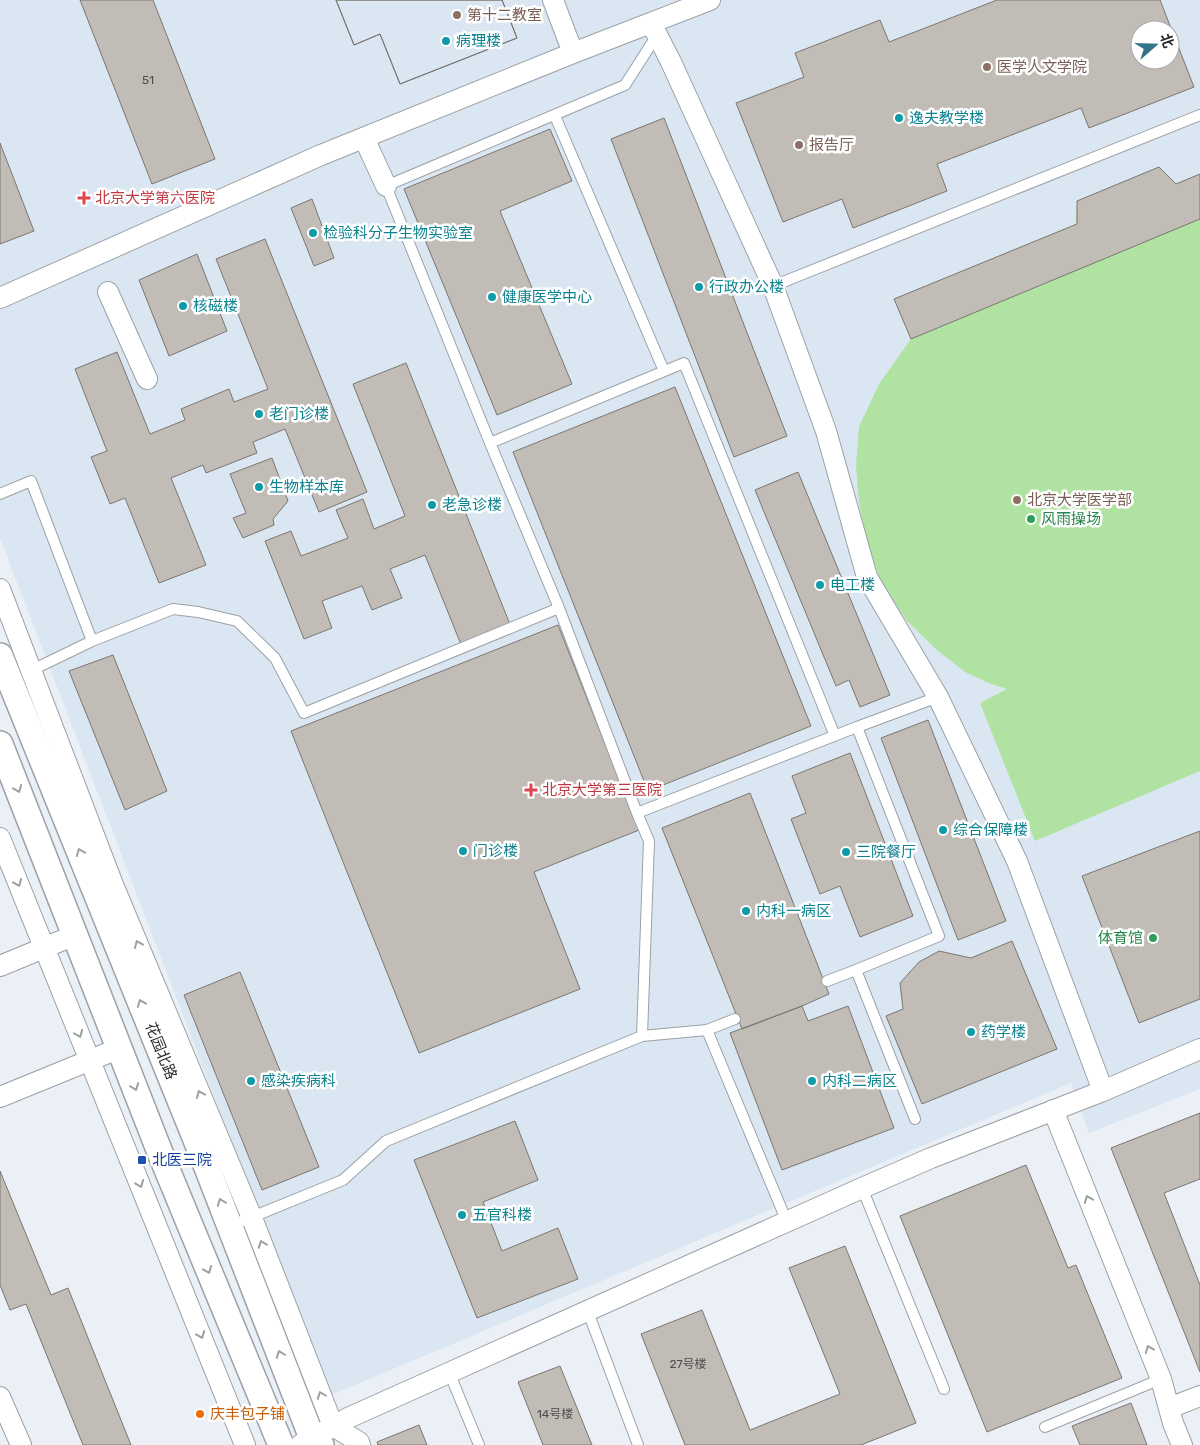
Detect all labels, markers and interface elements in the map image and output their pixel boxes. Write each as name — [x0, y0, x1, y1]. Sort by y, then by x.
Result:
place label: 第十二教室 — [467, 6, 542, 24]
marker: 第十二教室 — [451, 9, 463, 21]
north arrow — [1130, 20, 1180, 70]
text: 北 — [1156, 31, 1177, 50]
place label: 病理楼 — [456, 32, 501, 50]
marker: 病理楼 — [440, 35, 452, 47]
place label: 医学人文学院 — [997, 58, 1087, 76]
marker: 医学人文学院 — [981, 61, 993, 73]
house number: 51 — [142, 73, 154, 87]
place label: 逸夫教学楼 — [909, 109, 984, 127]
marker: 逸夫教学楼 — [893, 112, 905, 124]
place label: 报告厅 — [809, 136, 854, 154]
marker: 报告厅 — [793, 139, 805, 151]
place label: 北京大学第六医院 — [95, 189, 215, 207]
marker: 北京大学第六医院 — [77, 191, 91, 205]
place label: 检验科分子生物实验室 — [323, 224, 473, 242]
marker: 检验科分子生物实验室 — [307, 227, 319, 239]
place label: 行政办公楼 — [709, 278, 784, 296]
marker: 行政办公楼 — [693, 281, 705, 293]
place label: 健康医学中心 — [502, 288, 592, 306]
marker: 健康医学中心 — [486, 291, 498, 303]
place label: 核磁楼 — [193, 297, 238, 315]
marker: 核磁楼 — [177, 300, 189, 312]
place label: 老门诊楼 — [269, 405, 329, 423]
marker: 老门诊楼 — [253, 408, 265, 420]
place label: 生物样本库 — [269, 478, 344, 496]
marker: 生物样本库 — [253, 481, 265, 493]
place label: 北京大学医学部 — [1027, 491, 1132, 509]
marker: 北京大学医学部 — [1011, 494, 1023, 506]
place label: 老急诊楼 — [442, 496, 502, 514]
marker: 老急诊楼 — [426, 499, 438, 511]
place label: 风雨操场 — [1041, 510, 1101, 528]
marker: 风雨操场 — [1025, 513, 1037, 525]
place label: 电工楼 — [830, 576, 875, 594]
marker: 电工楼 — [814, 579, 826, 591]
place label: 北京大学第三医院 — [542, 781, 662, 799]
marker: 北京大学第三医院 — [524, 783, 538, 797]
one-way arrow — [12, 784, 22, 793]
place label: 综合保障楼 — [953, 821, 1028, 839]
marker: 综合保障楼 — [937, 824, 949, 836]
place label: 门诊楼 — [473, 842, 518, 860]
place label: 三院餐厅 — [856, 843, 916, 861]
marker: 门诊楼 — [457, 845, 469, 857]
marker: 三院餐厅 — [840, 846, 852, 858]
one-way arrow — [76, 848, 86, 857]
one-way arrow — [12, 878, 23, 887]
place label: 内科一病区 — [756, 902, 831, 920]
marker: 内科一病区 — [740, 905, 752, 917]
place label: 体育馆 — [1098, 929, 1143, 947]
marker: 体育馆 — [1147, 932, 1159, 944]
one-way arrow — [133, 940, 144, 949]
one-way arrow — [137, 999, 147, 1008]
street label: 花园北路 — [141, 1020, 181, 1082]
place label: 药学楼 — [981, 1023, 1026, 1041]
marker: 药学楼 — [965, 1026, 977, 1038]
one-way arrow — [73, 1029, 84, 1038]
place label: 感染疾病科 — [261, 1072, 336, 1090]
place label: 内科二病区 — [822, 1072, 897, 1090]
marker: 感染疾病科 — [245, 1075, 257, 1087]
marker: 内科二病区 — [806, 1075, 818, 1087]
one-way arrow — [128, 1082, 139, 1091]
one-way arrow — [196, 1090, 207, 1099]
place label: 北医三院 — [152, 1151, 212, 1169]
marker: 北医三院 — [136, 1154, 148, 1166]
one-way arrow — [134, 1179, 144, 1188]
one-way arrow — [1084, 1195, 1095, 1204]
one-way arrow — [217, 1198, 227, 1207]
place label: 五官科楼 — [472, 1206, 532, 1224]
marker: 五官科楼 — [456, 1209, 468, 1221]
one-way arrow — [258, 1240, 269, 1249]
one-way arrow — [202, 1265, 213, 1274]
one-way arrow — [195, 1330, 205, 1339]
one-way arrow — [1145, 1346, 1155, 1354]
one-way arrow — [275, 1350, 286, 1359]
house number: 27号楼 — [669, 1357, 707, 1371]
one-way arrow — [317, 1391, 328, 1400]
place label: 庆丰包子铺 — [210, 1405, 285, 1423]
house number: 14号楼 — [537, 1407, 573, 1421]
marker: 庆丰包子铺 — [194, 1408, 206, 1420]

